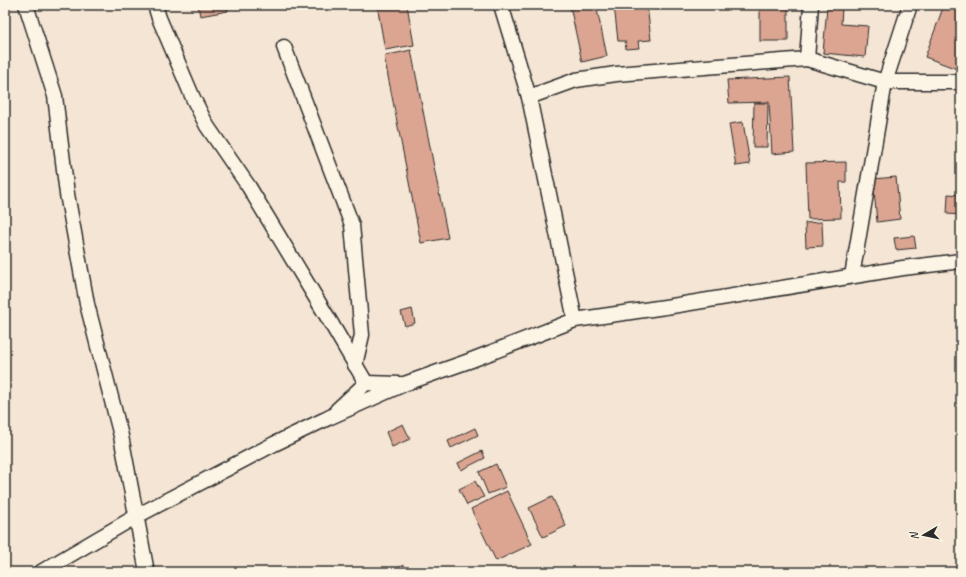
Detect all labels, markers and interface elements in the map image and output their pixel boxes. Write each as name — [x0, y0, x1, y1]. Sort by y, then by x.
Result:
north arrow — [904, 515, 944, 555]
text: N — [906, 530, 922, 541]

